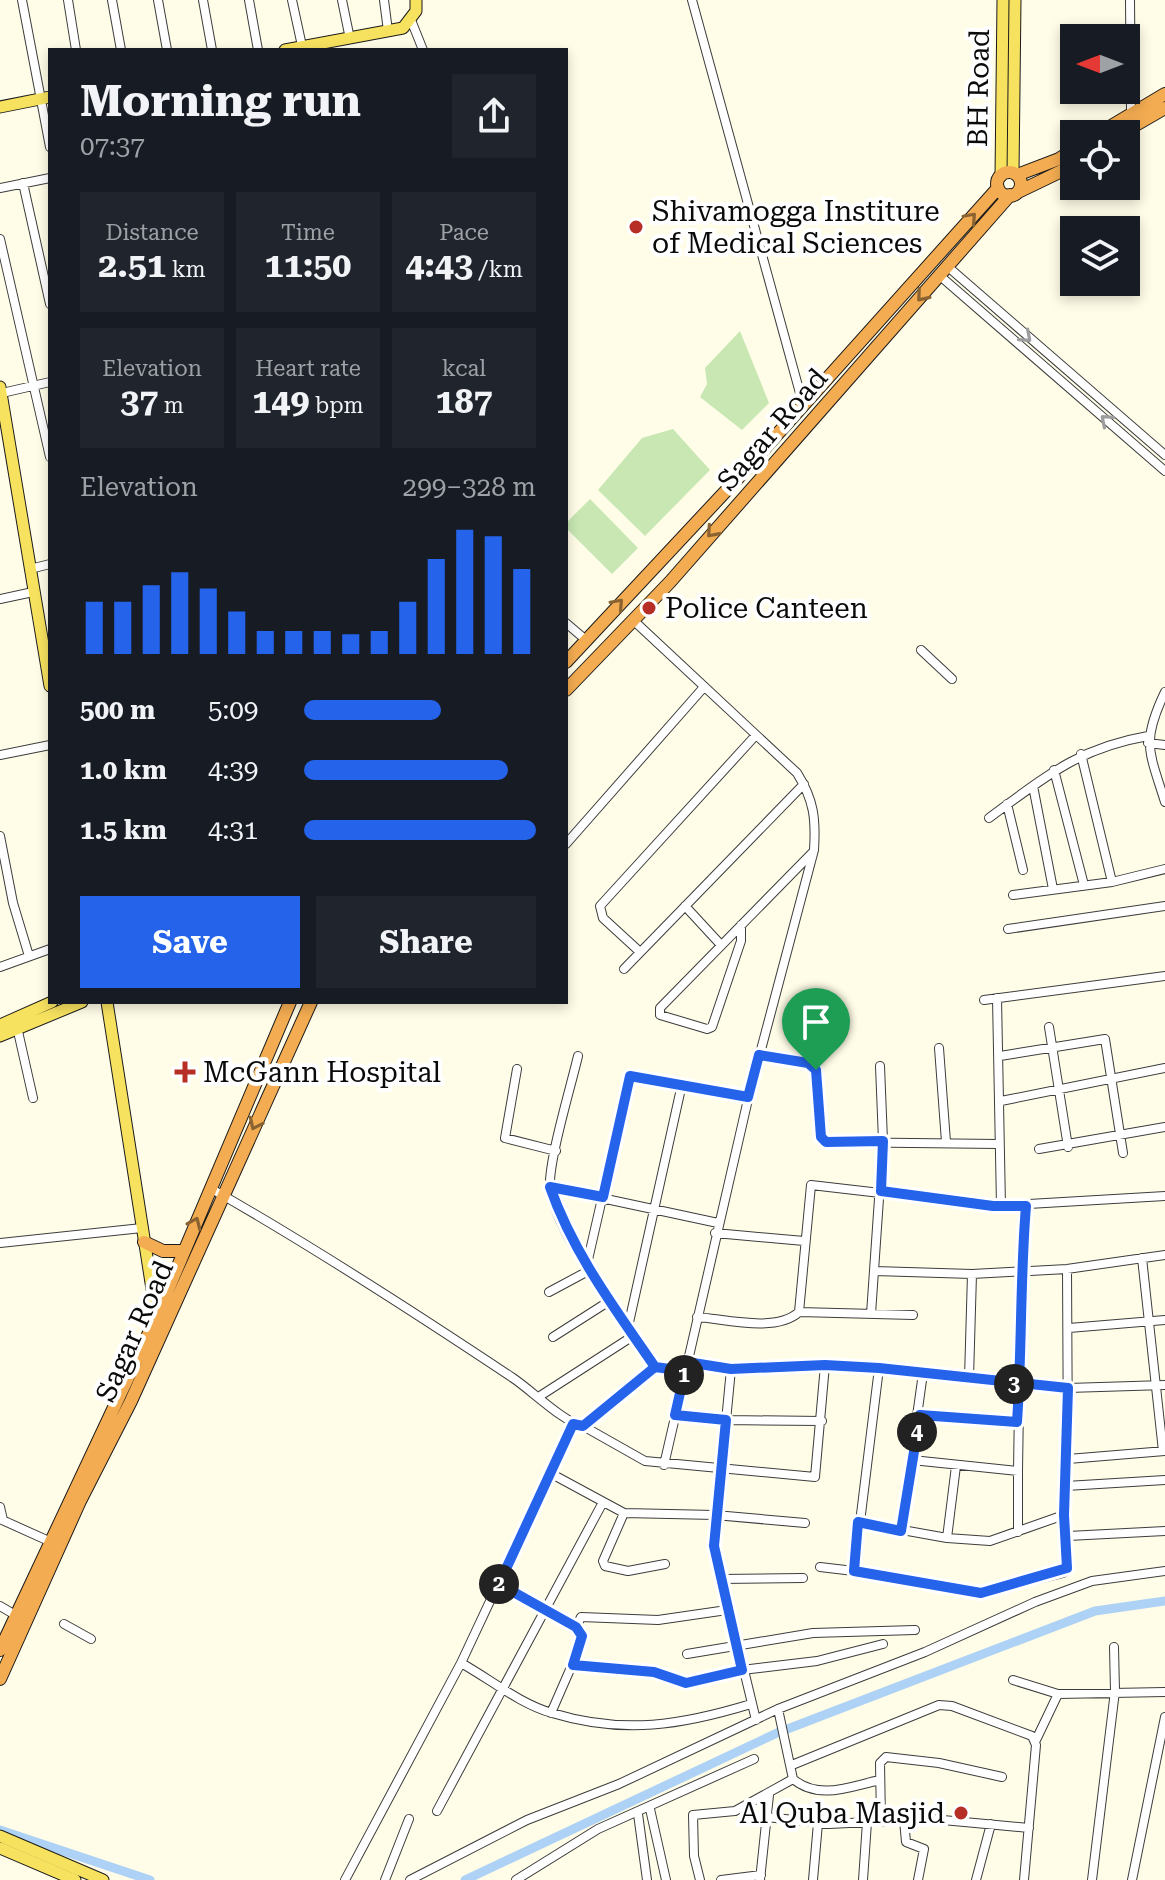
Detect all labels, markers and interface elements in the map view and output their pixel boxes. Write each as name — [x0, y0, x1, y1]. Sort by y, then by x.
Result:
north arrow — [1060, 24, 1140, 104]
map controls — [1060, 24, 1140, 296]
street label: BH Road — [961, 29, 996, 147]
button: share — [452, 74, 536, 158]
text: Morning run — [80, 75, 361, 127]
button: locate — [1060, 120, 1140, 200]
text: 07:37 — [80, 131, 145, 161]
place label: Shivamogga Institure of Medical Sciences — [652, 195, 940, 260]
one-way arrow — [961, 213, 976, 227]
button: layers — [1060, 216, 1140, 296]
marker: Shivamogga Institure of Medical Sciences — [627, 218, 645, 236]
text: Distance — [105, 220, 199, 245]
text: Time — [281, 220, 335, 245]
text: Pace — [439, 220, 489, 245]
text: 2.51 — [98, 245, 166, 285]
text: 11:50 — [265, 245, 351, 285]
text: 4:43 — [405, 245, 473, 285]
text: km — [166, 257, 206, 282]
text: /km — [473, 257, 523, 282]
one-way arrow — [917, 286, 932, 301]
one-way arrow — [1017, 327, 1031, 342]
text: Elevation — [102, 356, 202, 381]
text: Heart rate — [255, 356, 361, 381]
text: kcal — [442, 356, 486, 381]
street label: Sagar Road — [710, 362, 834, 497]
text: 37 — [120, 381, 158, 421]
text: 149 — [252, 381, 309, 421]
text: 187 — [435, 381, 493, 421]
text: m — [158, 393, 184, 418]
text: bpm — [309, 393, 364, 418]
one-way arrow — [1101, 415, 1116, 429]
text: Elevation — [80, 472, 198, 502]
text: 299–328 m — [403, 472, 536, 502]
one-way arrow — [707, 523, 722, 538]
place label: Police Canteen — [665, 592, 868, 625]
one-way arrow — [609, 599, 624, 613]
marker: Police Canteen — [640, 599, 658, 617]
text: 500 m — [80, 695, 155, 725]
text: 5:09 — [208, 695, 258, 725]
text: 1.0 km — [80, 755, 167, 785]
text: 4:39 — [208, 755, 258, 785]
text: 1.5 km — [80, 815, 167, 845]
text: 4:31 — [208, 815, 258, 845]
button: Save — [80, 896, 300, 988]
button: Share — [316, 896, 536, 988]
pin — [782, 988, 850, 1070]
icon: arrive — [794, 1000, 838, 1044]
place label: McGann Hospital — [203, 1056, 441, 1089]
marker: McGann Hospital — [174, 1061, 196, 1083]
one-way arrow — [249, 1116, 265, 1130]
one-way arrow — [186, 1217, 202, 1231]
street label: Sagar Road — [89, 1256, 180, 1407]
pin: 1 — [664, 1355, 704, 1395]
text: 1 — [678, 1362, 690, 1387]
pin: 3 — [994, 1364, 1034, 1404]
text: 3 — [1008, 1371, 1020, 1396]
pin: 4 — [897, 1412, 937, 1452]
text: 4 — [911, 1419, 923, 1444]
pin: 2 — [479, 1564, 519, 1604]
text: 2 — [493, 1571, 505, 1596]
place label: Al Quba Masjid — [739, 1797, 945, 1830]
marker: Al Quba Masjid — [952, 1804, 970, 1822]

